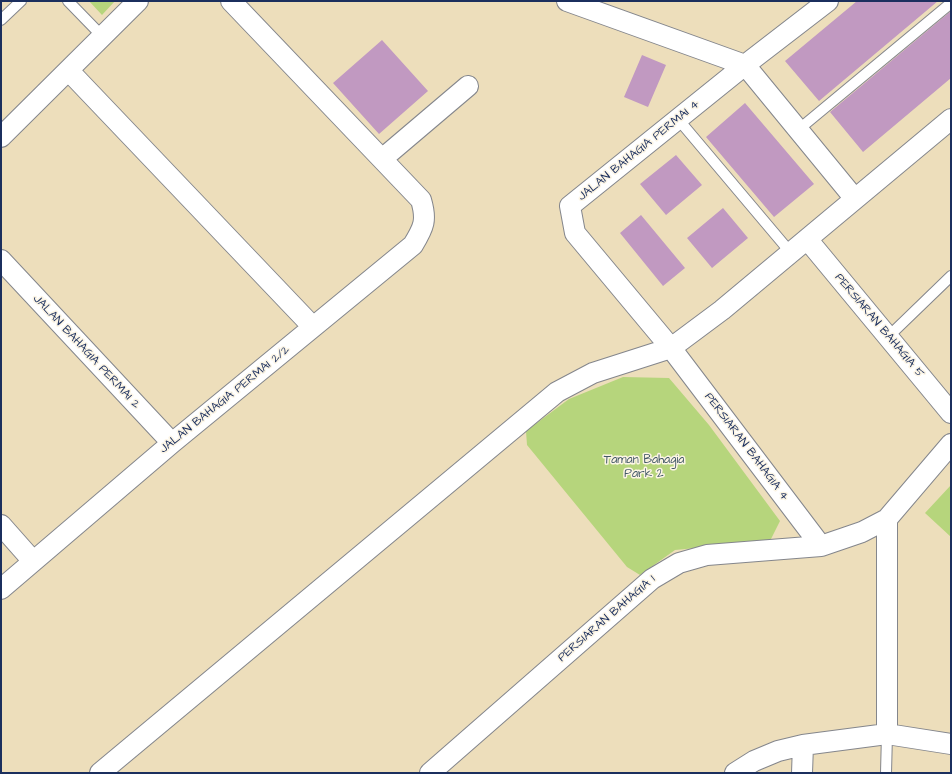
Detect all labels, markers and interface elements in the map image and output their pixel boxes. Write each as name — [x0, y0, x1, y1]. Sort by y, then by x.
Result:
street label: JALAN BAHAGIA PERMAI 4 — [575, 98, 703, 204]
street label: PERSIARAN BAHAGIA 5 — [831, 271, 927, 381]
street label: JALAN BAHAGIA PERMAI 2 — [29, 292, 143, 412]
street label: JALAN BAHAGIA PERMAI 2/2 — [157, 343, 293, 457]
street label: PERSIARAN BAHAGIA 4 — [701, 390, 791, 504]
park label: Taman Bahagia Park 2 — [604, 453, 684, 481]
street label: PERSIARAN BAHAGIA 1 — [555, 573, 659, 665]

